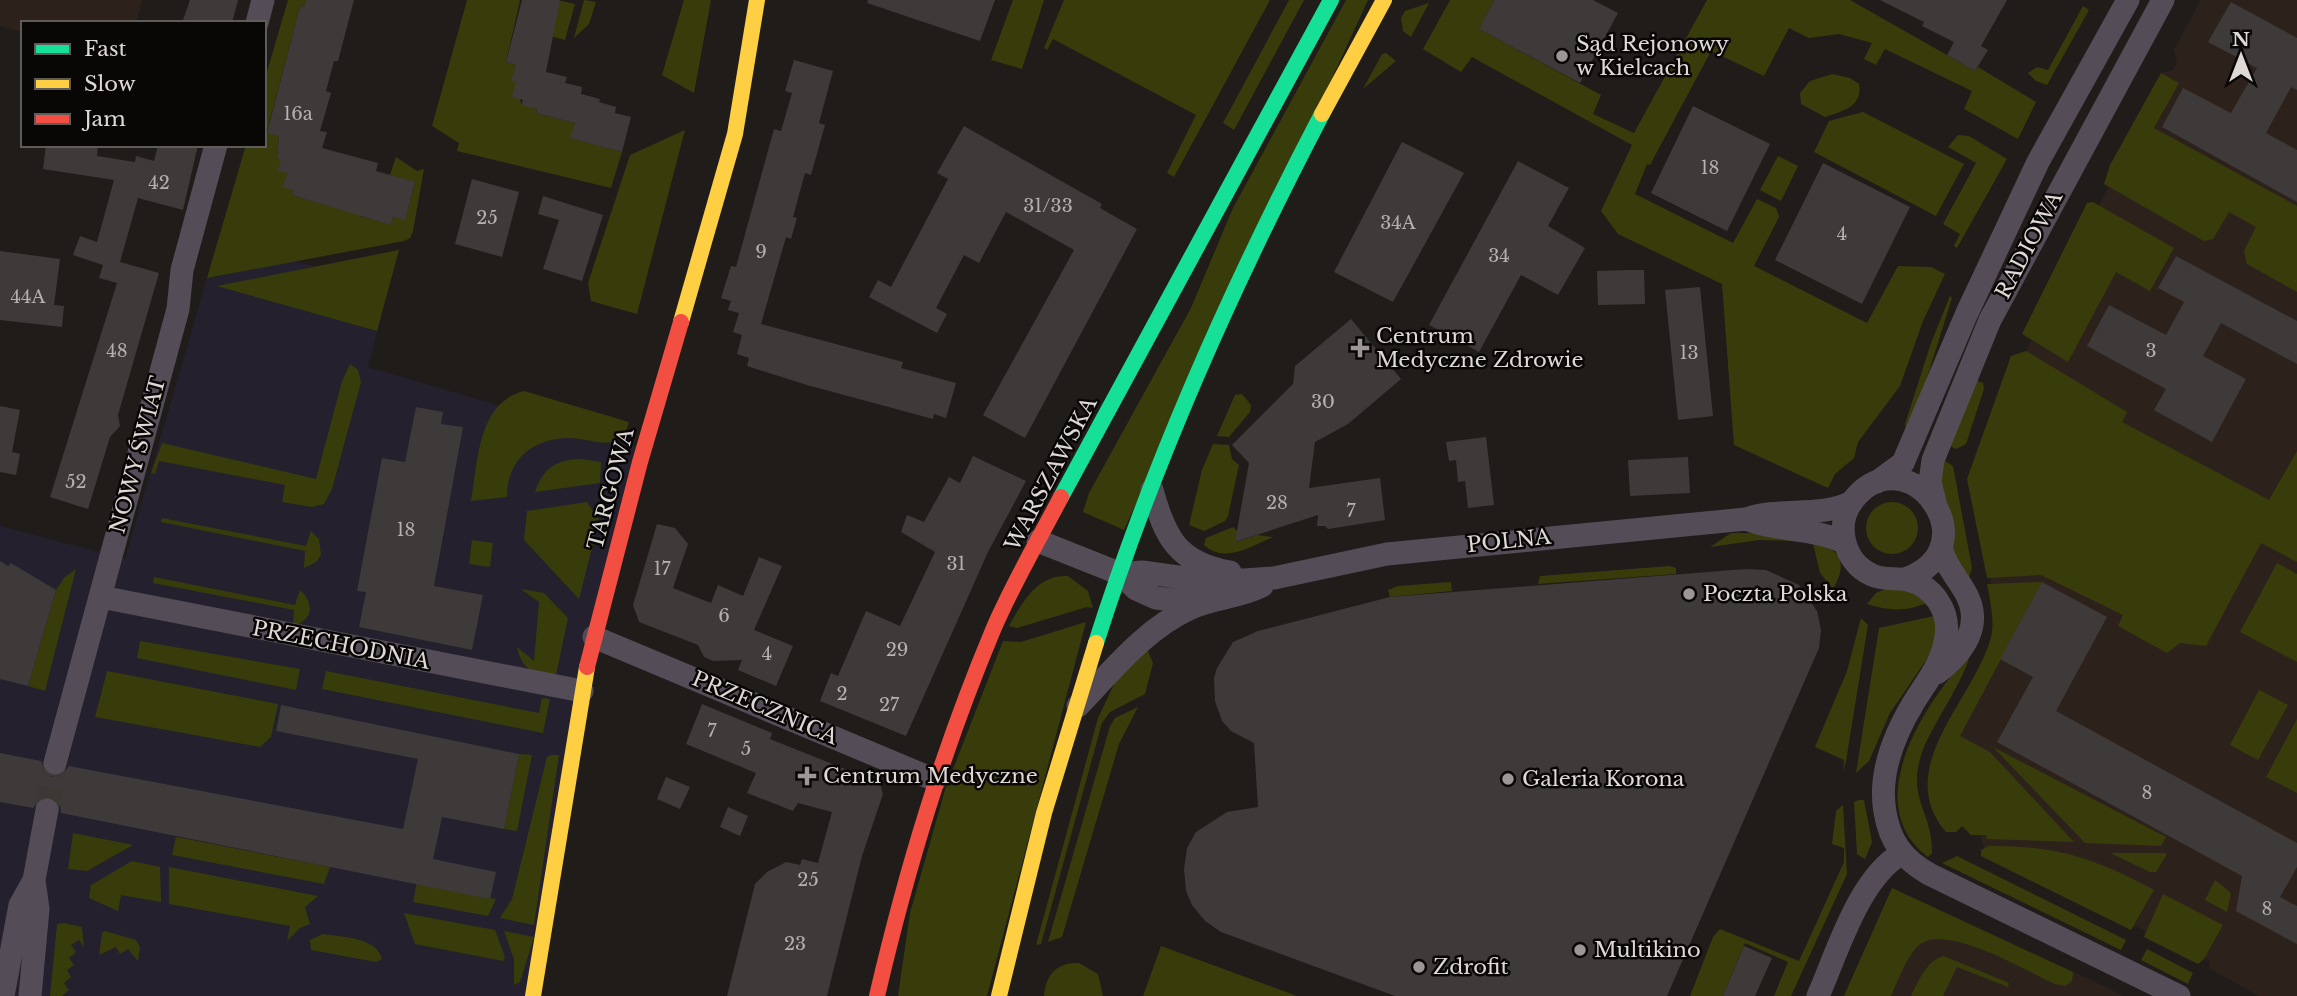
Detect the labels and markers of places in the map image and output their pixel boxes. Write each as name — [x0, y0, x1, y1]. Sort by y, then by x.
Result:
place label: Sąd Rejonowy w Kielcach — [1576, 31, 1730, 81]
marker: Sąd Rejonowy w Kielcach — [1554, 48, 1570, 64]
place label: Centrum Medyczne Zdrowie — [1376, 323, 1583, 373]
marker: Centrum Medyczne Zdrowie — [1350, 338, 1370, 358]
place label: Poczta Polska — [1703, 581, 1848, 607]
marker: Poczta Polska — [1681, 586, 1697, 602]
place label: Centrum Medyczne — [823, 763, 1038, 789]
marker: Centrum Medyczne — [797, 766, 817, 786]
place label: Galeria Korona — [1522, 766, 1685, 792]
marker: Galeria Korona — [1500, 771, 1516, 787]
place label: Multikino — [1594, 937, 1701, 963]
marker: Multikino — [1572, 942, 1588, 958]
place label: Zdrofit — [1433, 954, 1509, 980]
marker: Zdrofit — [1411, 959, 1427, 975]

